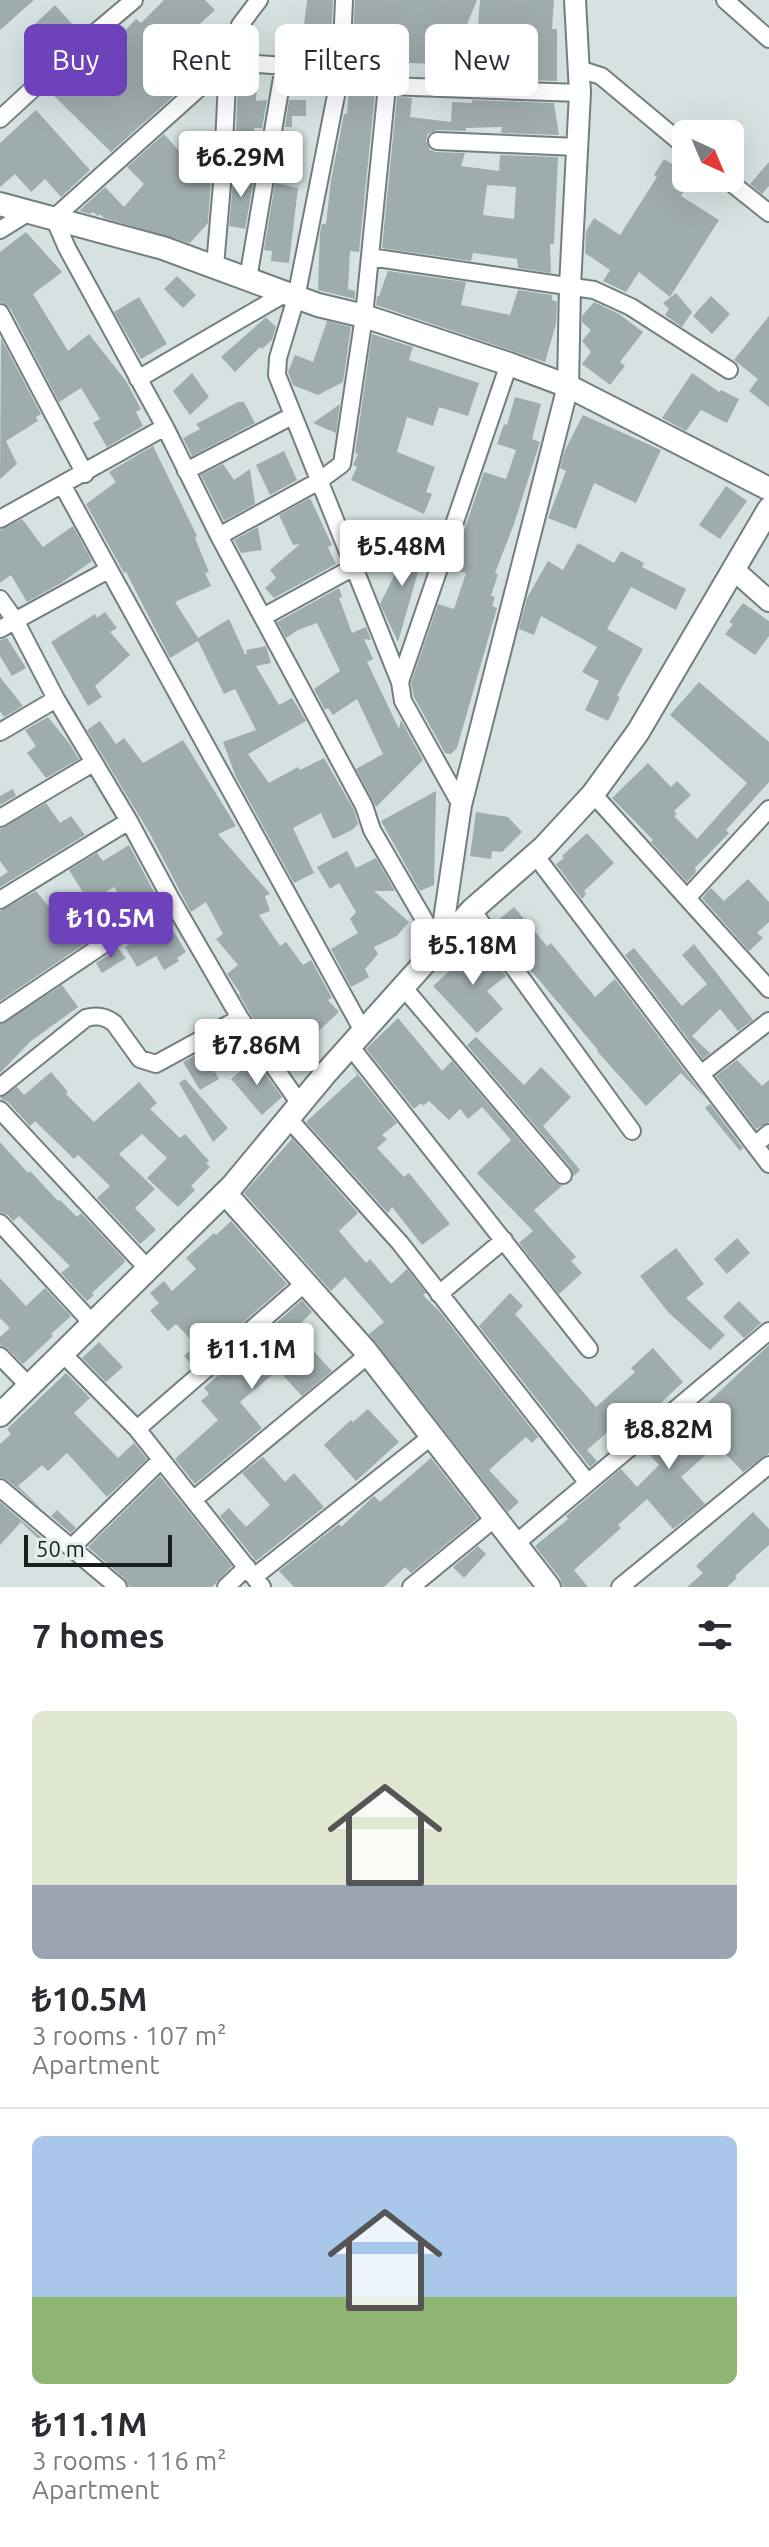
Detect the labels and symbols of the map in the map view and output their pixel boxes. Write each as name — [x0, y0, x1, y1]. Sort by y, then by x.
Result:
north arrow — [672, 120, 744, 192]
pin: ₺6.29M — [176, 131, 306, 199]
pin: ₺5.48M — [337, 520, 467, 588]
pin: ₺10.5M — [46, 892, 176, 960]
pin: ₺5.18M — [408, 919, 538, 987]
pin: ₺7.86M — [192, 1019, 322, 1087]
pin: ₺11.1M — [187, 1323, 317, 1391]
pin: ₺8.82M — [604, 1403, 734, 1471]
scale bar — [24, 1531, 172, 1567]

